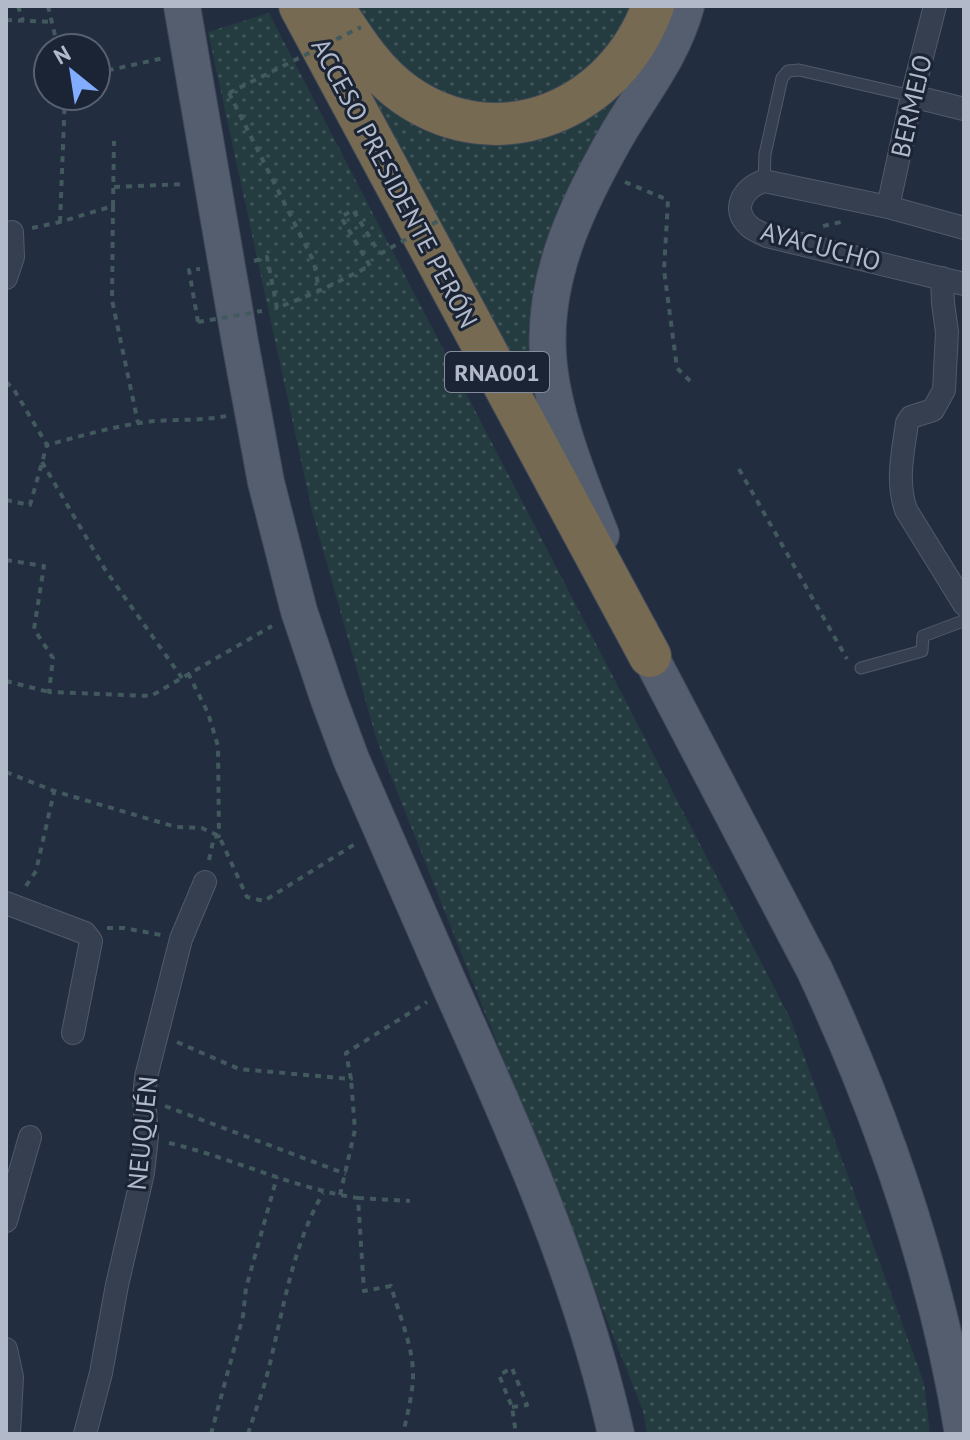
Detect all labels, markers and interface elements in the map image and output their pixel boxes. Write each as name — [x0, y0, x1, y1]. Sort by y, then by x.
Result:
north arrow — [32, 32, 112, 112]
street label: ACCESO PRESIDENTE PERÓN — [305, 33, 485, 333]
text: N — [49, 39, 75, 70]
street label: BERMEJO — [883, 51, 939, 161]
street label: AYACUCHO — [757, 214, 885, 278]
road number: RNA001 — [445, 352, 549, 392]
street label: NEUQUÉN — [120, 1074, 164, 1192]

